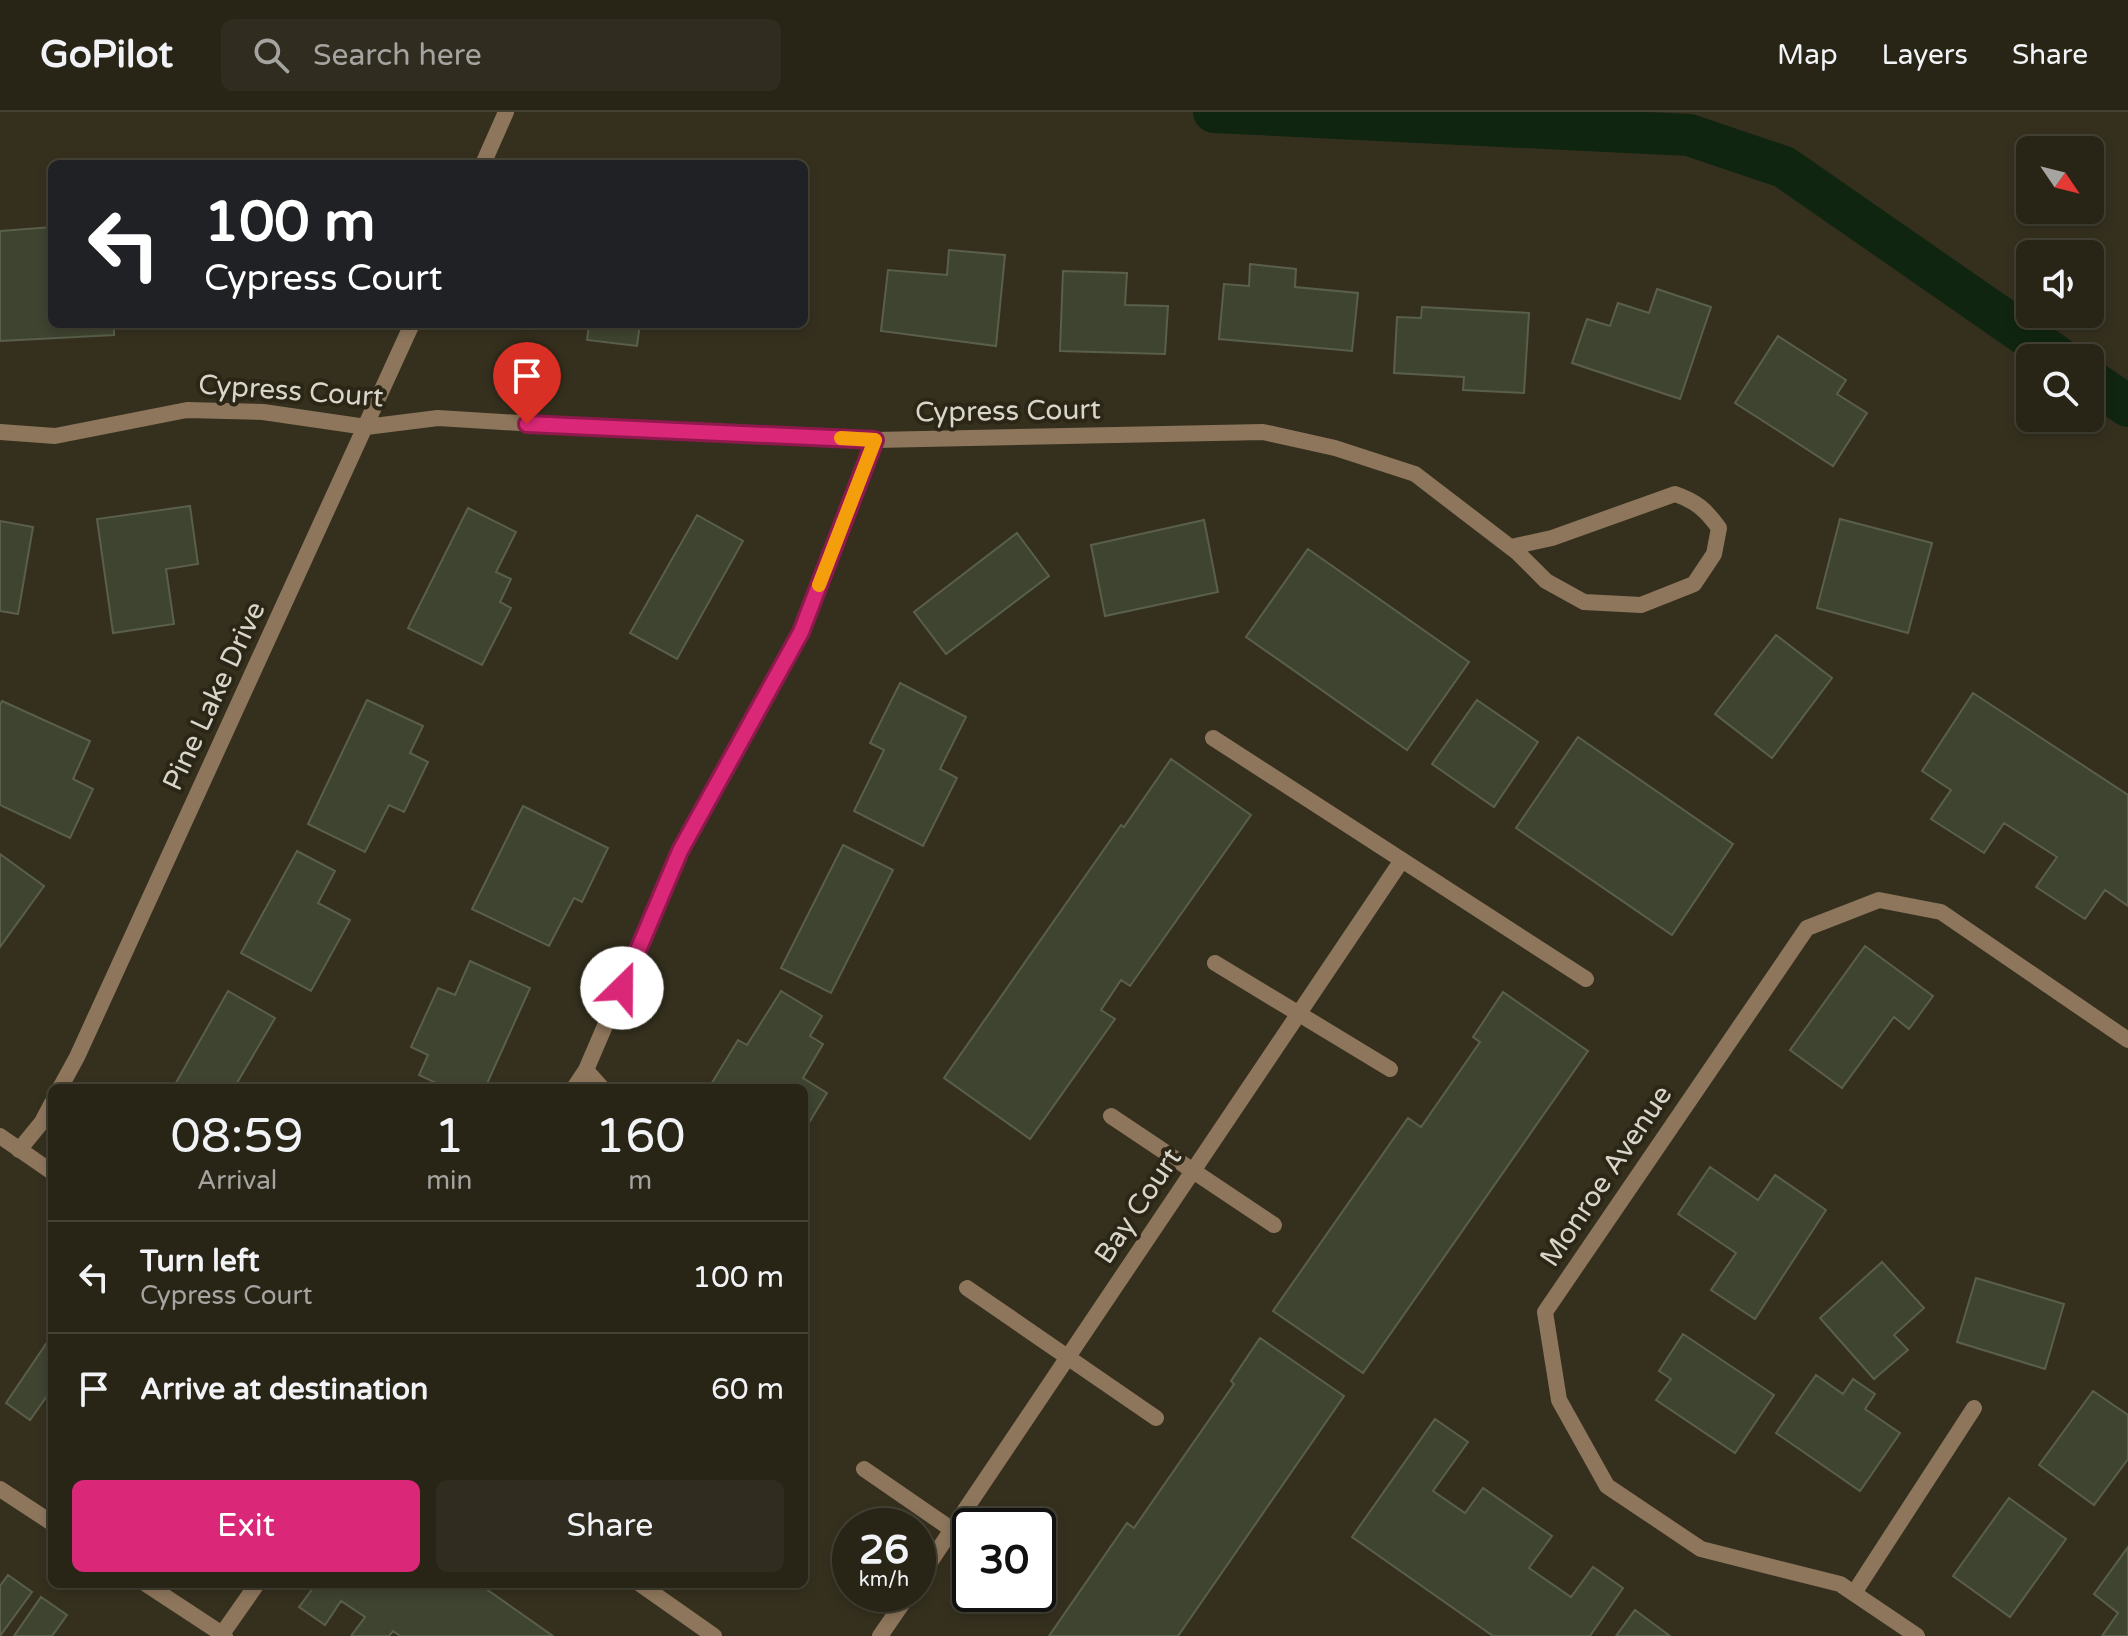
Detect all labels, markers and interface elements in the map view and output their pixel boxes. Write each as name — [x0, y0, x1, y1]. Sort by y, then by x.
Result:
search box — [221, 19, 781, 91]
text: GoPilot — [40, 32, 173, 78]
icon: search — [249, 33, 293, 77]
text: Search here — [313, 37, 482, 74]
text: Map — [1777, 38, 1838, 72]
text: Layers — [1882, 38, 1968, 72]
text: Share — [2012, 38, 2088, 72]
north arrow — [2016, 136, 2104, 224]
map controls — [2016, 136, 2104, 432]
text: 100 m — [204, 189, 375, 256]
icon: left — [72, 192, 176, 296]
button: sound — [2016, 240, 2104, 328]
text: Cypress Court — [204, 257, 443, 300]
pin — [493, 342, 561, 424]
button: search — [2016, 344, 2104, 432]
icon: arrive — [505, 354, 549, 398]
street label: Cypress Court — [197, 368, 385, 414]
street label: Cypress Court — [915, 392, 1101, 430]
street label: Pine Lake Drive — [155, 596, 273, 796]
position arrow — [580, 946, 664, 1030]
street label: Monroe Avenue — [1533, 1079, 1679, 1273]
text: 08:59 — [171, 1108, 304, 1166]
text: 1 — [434, 1108, 464, 1166]
text: 160 — [595, 1108, 685, 1166]
street label: Bay Court — [1087, 1142, 1189, 1270]
text: Arrival — [197, 1165, 277, 1196]
text: min — [426, 1165, 472, 1196]
text: m — [628, 1165, 652, 1196]
text: Turn left — [140, 1243, 259, 1280]
icon: left — [72, 1255, 116, 1299]
text: 100 m — [692, 1259, 784, 1296]
text: Cypress Court — [140, 1280, 312, 1311]
icon: arrive — [72, 1367, 116, 1411]
text: Arrive at destination — [140, 1371, 428, 1408]
text: 60 m — [711, 1371, 784, 1408]
button: Exit — [72, 1480, 420, 1572]
button: Share — [436, 1480, 784, 1572]
speed limit sign: 30 — [952, 1508, 1056, 1612]
text: 26 — [859, 1526, 909, 1574]
text: km/h — [859, 1568, 909, 1592]

